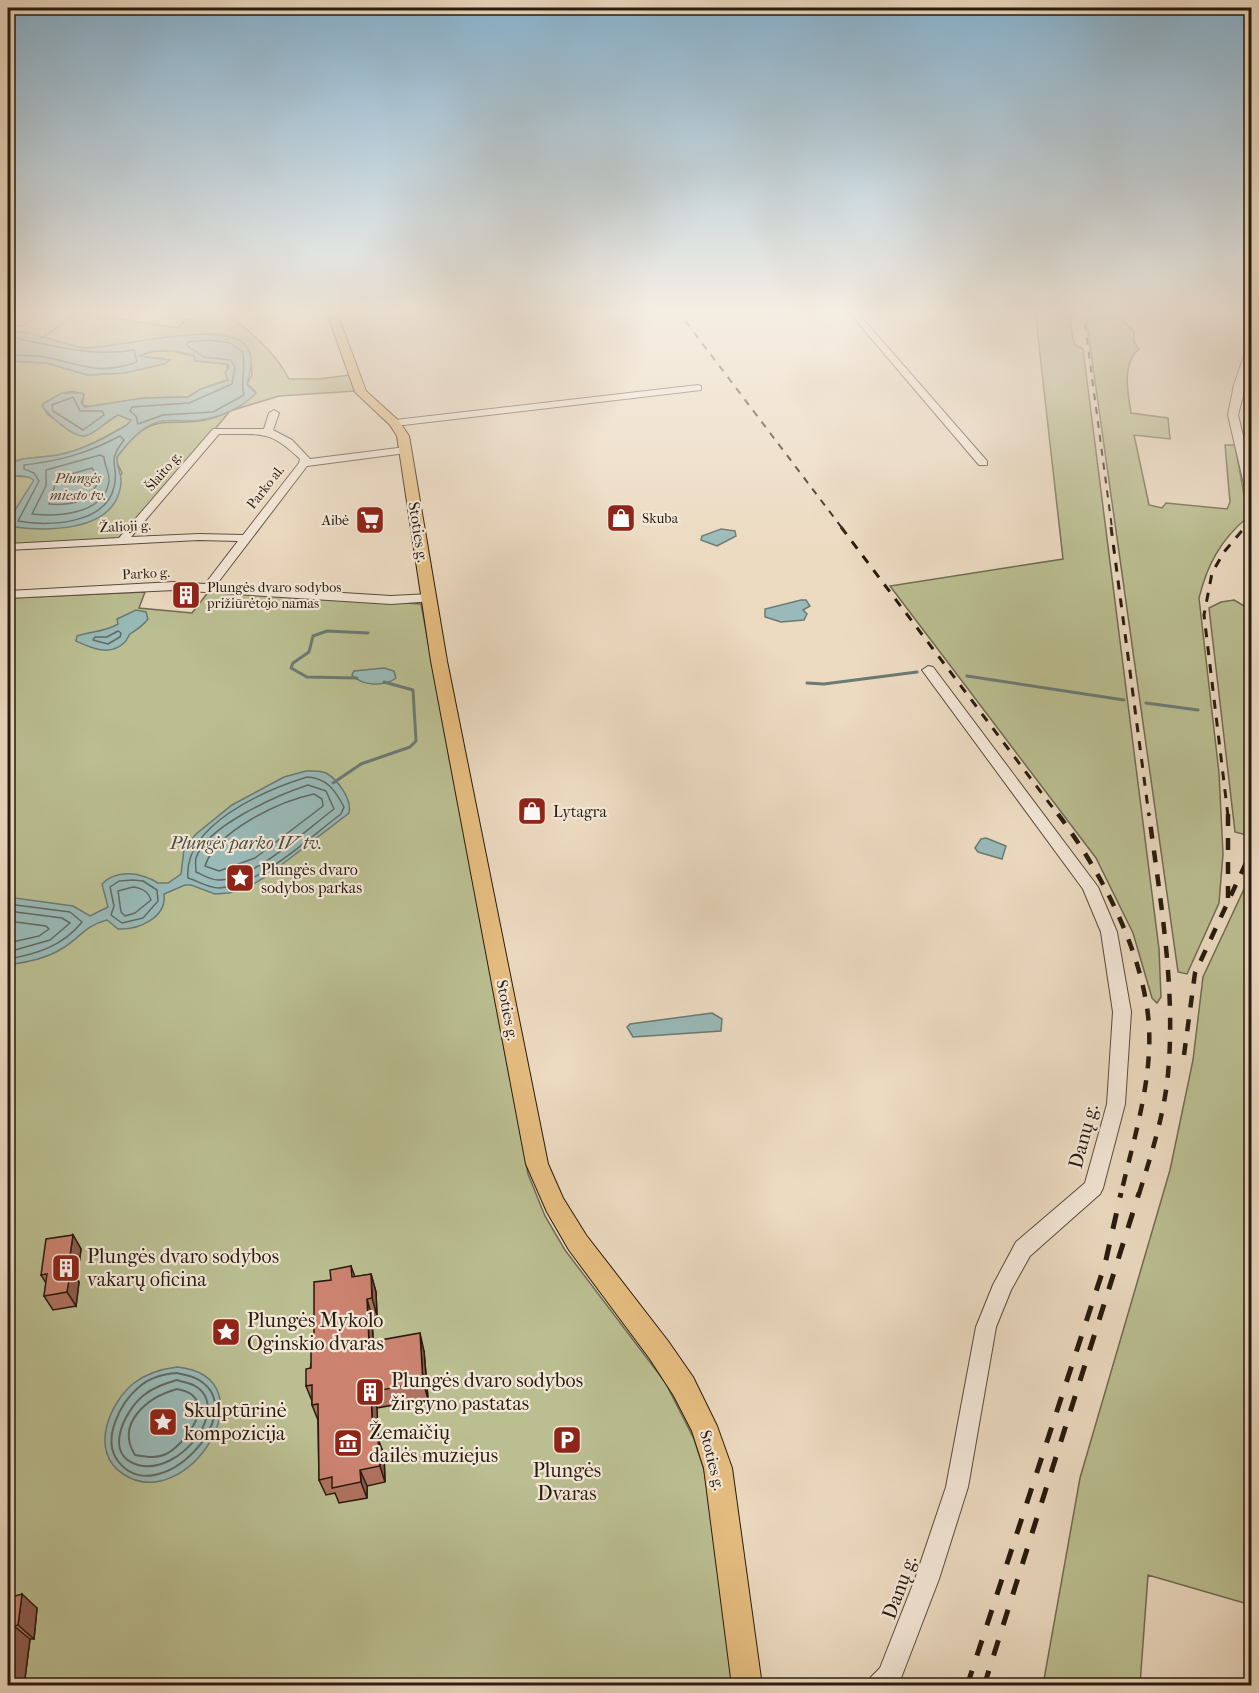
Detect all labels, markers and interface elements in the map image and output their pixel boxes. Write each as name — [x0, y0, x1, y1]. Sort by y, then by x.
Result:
street label: Šlaito g. — [141, 447, 185, 495]
street label: Parko al. — [243, 462, 288, 513]
water label: Plungės miesto tv. — [50, 469, 106, 504]
street label: Stoties g. — [404, 500, 433, 564]
shop icon: Skuba — [605, 502, 637, 534]
supermarket icon: Aibė — [354, 504, 386, 536]
place label: Skuba — [642, 510, 679, 527]
place label: Aibė — [321, 512, 349, 529]
street label: Žalioji g. — [99, 516, 152, 536]
street label: Parko g. — [122, 564, 171, 583]
building icon: Plungės dvaro sodybos prižiūrėtojo namas — [170, 579, 202, 611]
place label: Plungės dvaro sodybos prižiūrėtojo namas — [206, 579, 341, 612]
shop icon: Lytagra — [516, 795, 548, 827]
place label: Lytagra — [553, 802, 607, 821]
water label: Plungės parko IV tv. — [169, 833, 322, 854]
place label: Plungės dvaro sodybos parkas — [261, 860, 362, 897]
place icon: Plungės dvaro sodybos parkas — [224, 862, 256, 894]
street label: Stoties g. — [492, 978, 523, 1042]
street label: Danų g. — [1064, 1101, 1103, 1171]
place label: Plungės dvaro sodybos vakarų oficina — [87, 1245, 279, 1291]
building icon: Plungės dvaro sodybos vakarų oficina — [50, 1252, 82, 1284]
place label: Plungės Mykolo Oginskio dvaras — [247, 1309, 384, 1355]
place icon: Plungės Mykolo Oginskio dvaras — [210, 1316, 242, 1348]
place label: Plungės dvaro sodybos žirgyno pastatas — [391, 1369, 583, 1415]
building icon: Plungės dvaro sodybos žirgyno pastatas — [354, 1376, 386, 1408]
place label: Skulptūrinė kompozicija — [184, 1399, 287, 1445]
place icon: Skulptūrinė kompozicija — [147, 1406, 179, 1438]
place label: Žemaičių dailės muziejus — [369, 1420, 498, 1467]
parking icon: Plungės Dvaras — [551, 1424, 583, 1456]
museum icon: Žemaičių dailės muziejus — [332, 1427, 364, 1459]
street label: Stoties g. — [696, 1428, 729, 1492]
place label: Plungės Dvaras — [533, 1459, 601, 1505]
street label: Danų g. — [877, 1552, 922, 1622]

